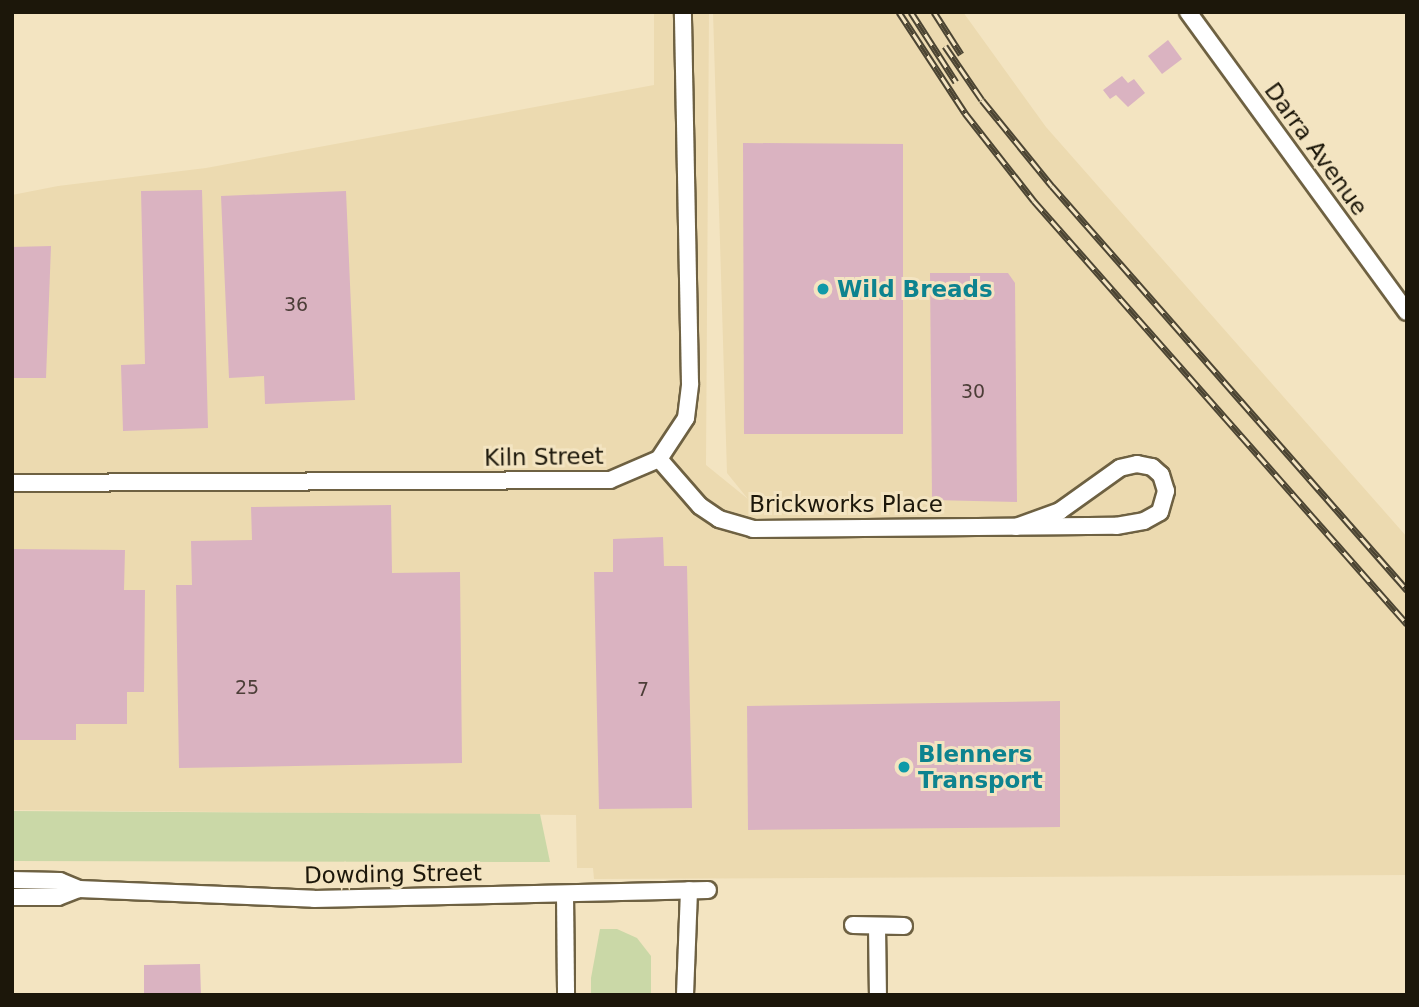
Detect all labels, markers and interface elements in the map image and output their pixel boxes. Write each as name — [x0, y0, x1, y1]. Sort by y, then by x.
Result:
street label: Darra Avenue — [1259, 77, 1373, 221]
place label: Wild Breads — [837, 275, 993, 303]
marker: Wild Breads — [815, 281, 831, 297]
house number: 36 — [284, 294, 308, 316]
house number: 30 — [961, 381, 985, 403]
street label: Kiln Street — [484, 442, 604, 472]
street label: Brickworks Place — [749, 490, 943, 518]
house number: 25 — [235, 677, 259, 699]
house number: 7 — [637, 679, 649, 701]
place label: Blenners Transport — [918, 740, 1043, 794]
marker: Blenners Transport — [896, 759, 912, 775]
street label: Dowding Street — [304, 859, 482, 889]

